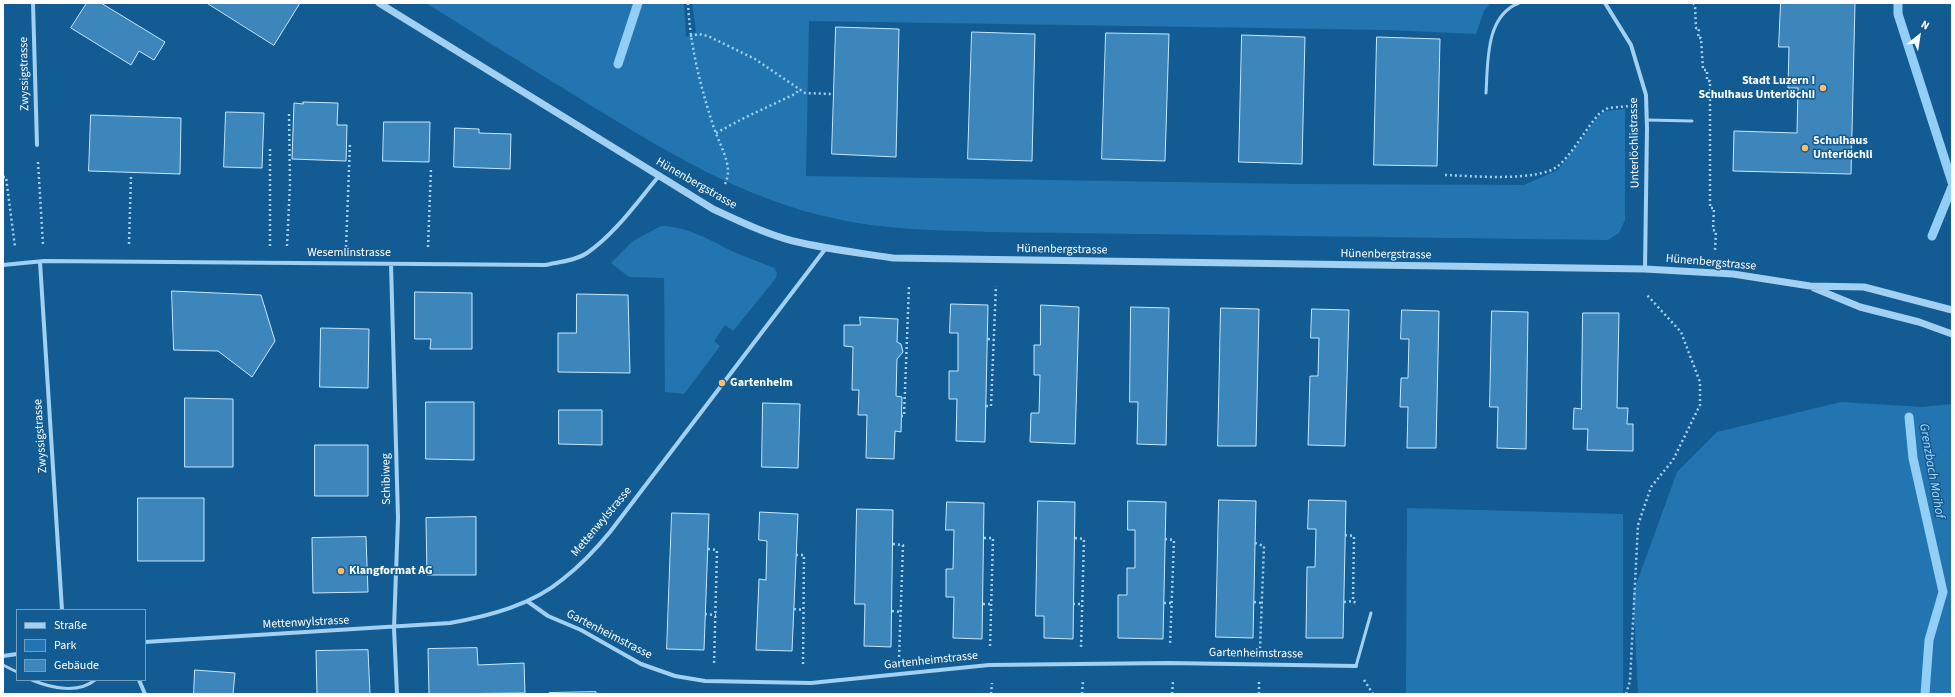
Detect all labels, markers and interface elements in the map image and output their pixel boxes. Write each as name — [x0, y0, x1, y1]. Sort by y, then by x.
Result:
north arrow — [1899, 16, 1939, 56]
text: N — [1918, 17, 1932, 33]
street label: Zwyssigstrasse — [17, 37, 33, 111]
place label: Stadt Luzern I Schulhaus Unterlöchli — [1698, 74, 1815, 102]
marker: Stadt Luzern I Schulhaus Unterlöchli — [1818, 83, 1828, 93]
street label: Unterlöchlistrasse — [1627, 98, 1643, 188]
place label: Schulhaus Unterlöchli — [1813, 134, 1873, 162]
marker: Schulhaus Unterlöchli — [1800, 143, 1810, 153]
street label: Hünenbergstrasse — [653, 155, 739, 213]
street label: Hünenbergstrasse — [1016, 242, 1108, 258]
street label: Wesemlinstrasse — [307, 246, 391, 260]
street label: Hünenbergstrasse — [1340, 247, 1432, 263]
street label: Hünenbergstrasse — [1665, 252, 1757, 274]
place label: Gartenheim — [730, 376, 793, 390]
marker: Gartenheim — [717, 378, 727, 388]
street label: Zwyssigstrasse — [31, 398, 51, 474]
water label: Grenzbach Maihof — [1915, 423, 1947, 519]
street label: Schibiweg — [379, 453, 395, 505]
street label: Mettenwylstrasse — [569, 484, 635, 560]
place label: Klangformat AG — [349, 564, 433, 578]
marker: Klangformat AG — [336, 566, 346, 576]
street label: Gartenheimstrasse — [564, 607, 654, 663]
legend — [16, 609, 146, 681]
street label: Mettenwylstrasse — [262, 614, 350, 632]
text: Straße — [54, 617, 87, 634]
text: Park — [54, 637, 76, 654]
street label: Gartenheimstrasse — [1209, 646, 1303, 662]
street label: Gartenheimstrasse — [883, 649, 979, 673]
text: Gebäude — [54, 657, 99, 674]

